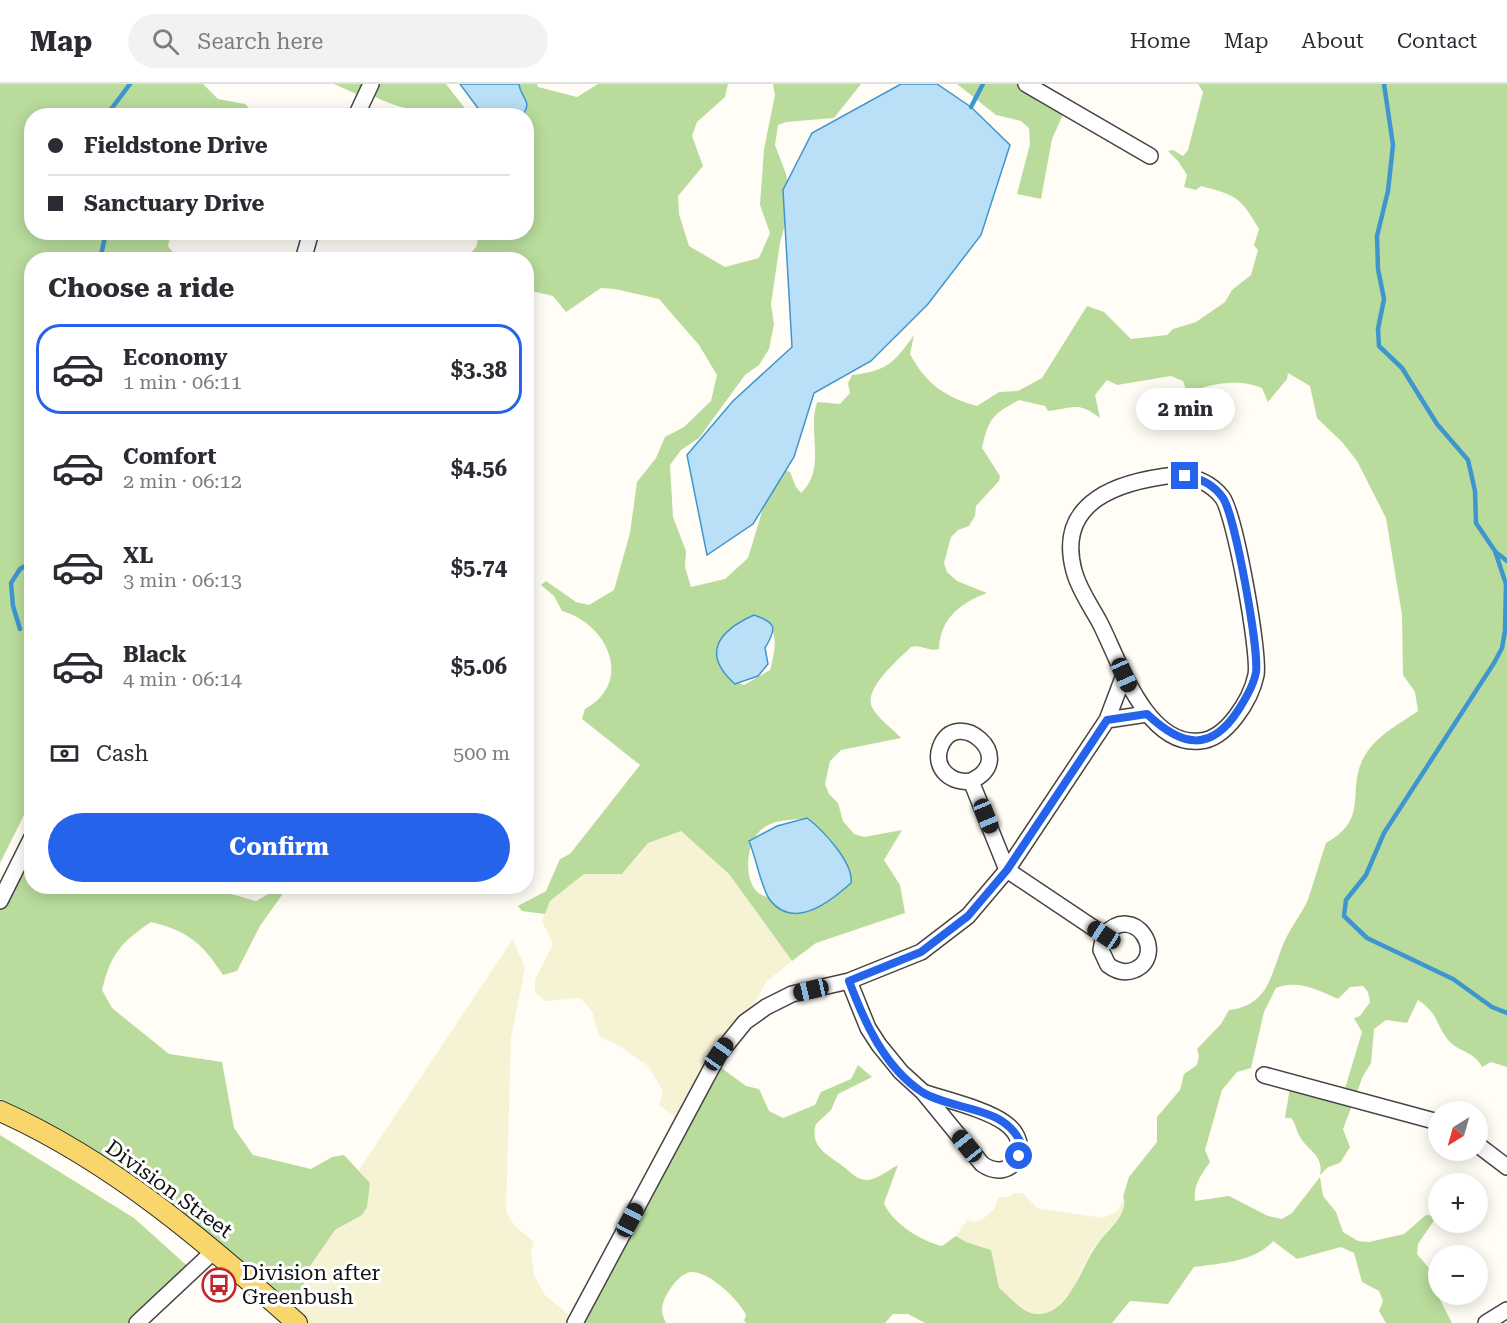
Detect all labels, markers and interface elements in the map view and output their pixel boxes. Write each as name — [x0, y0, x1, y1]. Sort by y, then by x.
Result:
search box — [128, 14, 548, 68]
text: Map — [30, 25, 92, 58]
icon: search — [149, 25, 182, 58]
text: Search here — [197, 29, 323, 54]
text: Home — [1130, 29, 1191, 53]
text: Map — [1224, 29, 1269, 53]
text: About — [1302, 29, 1364, 53]
text: Contact — [1397, 29, 1477, 53]
text: Fieldstone Drive — [84, 133, 268, 158]
text: Sanctuary Drive — [84, 191, 264, 216]
text: Choose a ride — [48, 272, 234, 304]
icon: car — [51, 342, 105, 396]
text: Economy — [123, 345, 227, 370]
text: $3.38 — [451, 357, 507, 382]
text: 1 min · 06:11 — [123, 370, 242, 394]
callout: 2 min — [1136, 389, 1234, 431]
text: 2 min — [1158, 397, 1213, 421]
icon: car — [51, 441, 105, 495]
text: Comfort — [123, 444, 216, 469]
text: $4.56 — [451, 456, 507, 481]
route end — [1171, 462, 1198, 489]
text: 2 min · 06:12 — [123, 469, 242, 493]
icon: car — [51, 540, 105, 594]
text: XL — [123, 543, 153, 568]
text: $5.74 — [451, 555, 507, 580]
text: 3 min · 06:13 — [123, 568, 242, 592]
icon: car — [51, 639, 105, 693]
text: Black — [123, 642, 187, 667]
text: $5.06 — [451, 654, 507, 679]
car — [1108, 655, 1140, 695]
text: 4 min · 06:14 — [123, 667, 242, 691]
icon: cash — [48, 737, 81, 770]
text: Cash — [96, 741, 148, 766]
text: 500 m — [453, 741, 510, 765]
car — [971, 796, 1001, 836]
button: Confirm — [48, 813, 510, 882]
car — [1084, 918, 1124, 952]
car — [791, 977, 831, 1003]
car — [701, 1034, 737, 1074]
north arrow — [1428, 1101, 1488, 1161]
map controls — [1428, 1101, 1488, 1305]
car — [949, 1126, 985, 1166]
street label: Division Street — [101, 1135, 237, 1243]
route start — [1005, 1142, 1032, 1169]
button: + — [1428, 1173, 1488, 1233]
car — [614, 1200, 646, 1240]
button: − — [1428, 1245, 1488, 1305]
place label: Division after Greenbush — [242, 1261, 380, 1309]
bus stop icon: Division after Greenbush — [201, 1267, 237, 1303]

